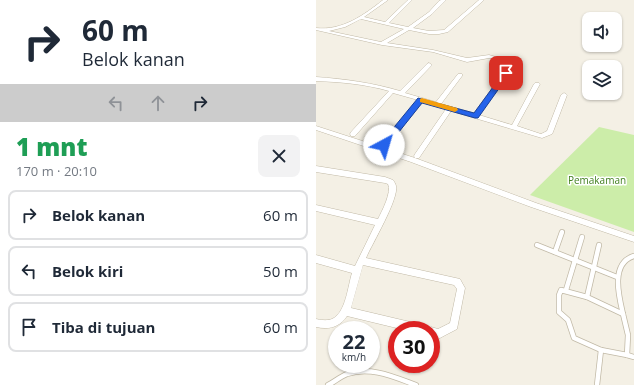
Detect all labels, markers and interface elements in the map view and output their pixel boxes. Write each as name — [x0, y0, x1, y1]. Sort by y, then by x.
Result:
text: 60 m — [82, 11, 149, 49]
map controls — [582, 12, 622, 100]
button: sound — [582, 12, 622, 52]
icon: right — [16, 16, 68, 68]
text: Belok kanan — [82, 47, 185, 71]
pin — [489, 56, 523, 90]
button: layers — [582, 60, 622, 100]
icon: arrive — [495, 62, 517, 84]
icon: left — [105, 92, 127, 114]
icon: ahead — [147, 92, 169, 114]
icon: right — [189, 92, 211, 114]
position arrow — [363, 124, 405, 166]
text: 1 mnt — [16, 130, 87, 163]
button: close — [258, 135, 300, 177]
text: 170 m · 20:10 — [16, 162, 97, 180]
park label: Pemakaman — [568, 173, 626, 187]
icon: right — [18, 204, 40, 226]
text: Belok kanan — [52, 205, 145, 225]
text: 60 m — [263, 205, 298, 225]
icon: left — [18, 260, 40, 282]
text: Belok kiri — [52, 261, 123, 281]
text: 50 m — [263, 261, 298, 281]
icon: arrive — [18, 316, 40, 338]
text: Tiba di tujuan — [52, 317, 155, 337]
text: 60 m — [263, 317, 298, 337]
speed limit sign: 30 — [388, 321, 440, 373]
text: 22 — [343, 328, 365, 355]
text: km/h — [342, 350, 366, 364]

